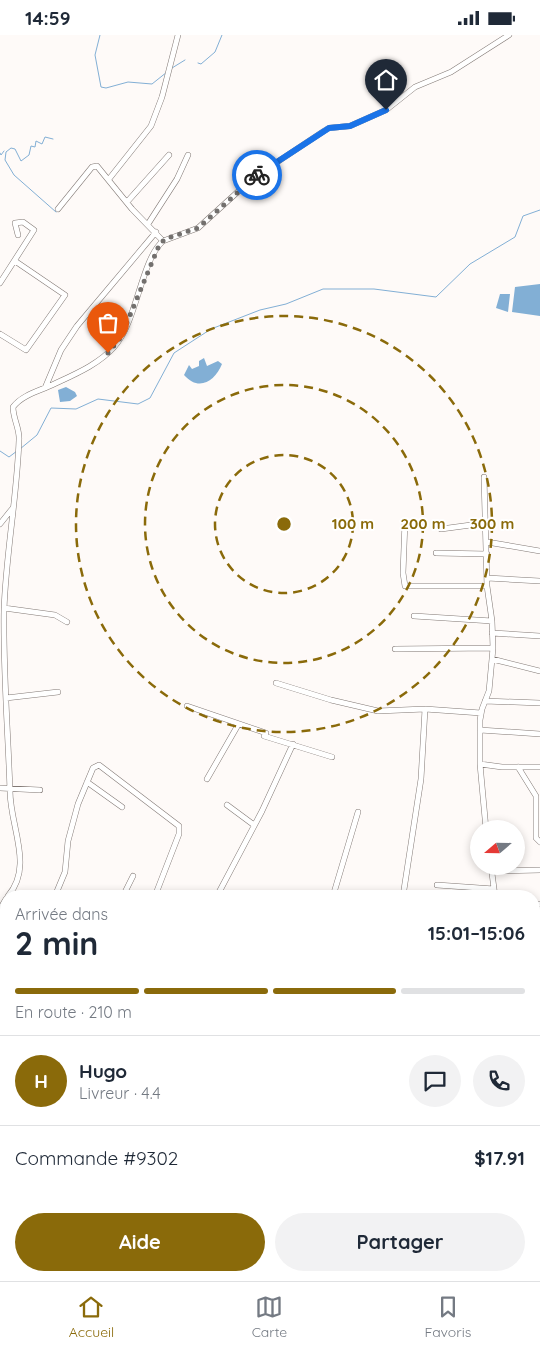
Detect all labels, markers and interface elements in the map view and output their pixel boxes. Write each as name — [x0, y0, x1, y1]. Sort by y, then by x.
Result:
text: 14:59 — [25, 6, 71, 30]
pin — [365, 59, 407, 110]
icon: home — [372, 66, 400, 94]
courier — [232, 150, 282, 200]
icon: bike — [243, 161, 271, 189]
pin — [87, 302, 129, 353]
icon: bag — [94, 309, 122, 337]
text: 100 m — [332, 514, 374, 533]
text: 200 m — [401, 514, 446, 533]
text: 300 m — [470, 514, 514, 533]
centre of rings — [275, 515, 293, 533]
north arrow — [470, 820, 525, 875]
map controls — [470, 820, 525, 875]
text: Arrivée dans — [15, 904, 108, 924]
text: 15:01–15:06 — [428, 921, 525, 945]
text: 2 min — [15, 923, 98, 963]
text: En route · 210 m — [15, 1002, 132, 1022]
button: chat — [409, 1055, 461, 1107]
button: phone — [473, 1055, 525, 1107]
text: Hugo — [79, 1059, 127, 1083]
text: H — [34, 1069, 48, 1093]
text: Livreur · 4.4 — [79, 1083, 161, 1103]
text: Commande #9302 — [15, 1146, 178, 1170]
text: $17.91 — [474, 1146, 525, 1170]
button: Aide — [15, 1213, 265, 1271]
button: Partager — [275, 1213, 525, 1271]
tab: Accueil — [69, 1293, 114, 1341]
tab: Carte — [252, 1293, 287, 1341]
tab: Favoris — [425, 1293, 471, 1341]

